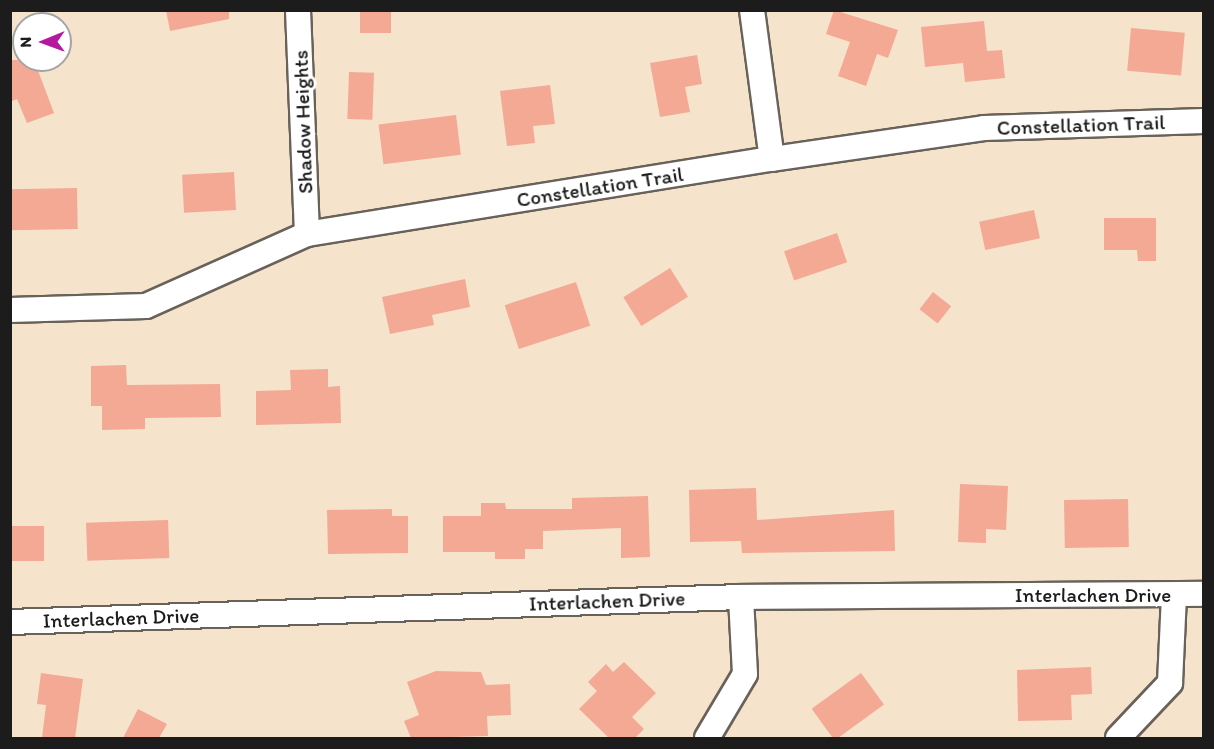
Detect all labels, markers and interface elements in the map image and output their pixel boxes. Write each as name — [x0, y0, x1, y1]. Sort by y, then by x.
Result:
north arrow — [12, 12, 72, 72]
text: N — [16, 37, 35, 48]
street label: Shadow Heights — [288, 50, 318, 194]
street label: Constellation Trail — [997, 109, 1165, 141]
street label: Constellation Trail — [515, 161, 685, 213]
street label: Interlachen Drive — [1015, 582, 1171, 608]
street label: Interlachen Drive — [528, 586, 686, 616]
street label: Interlachen Drive — [42, 603, 200, 633]

